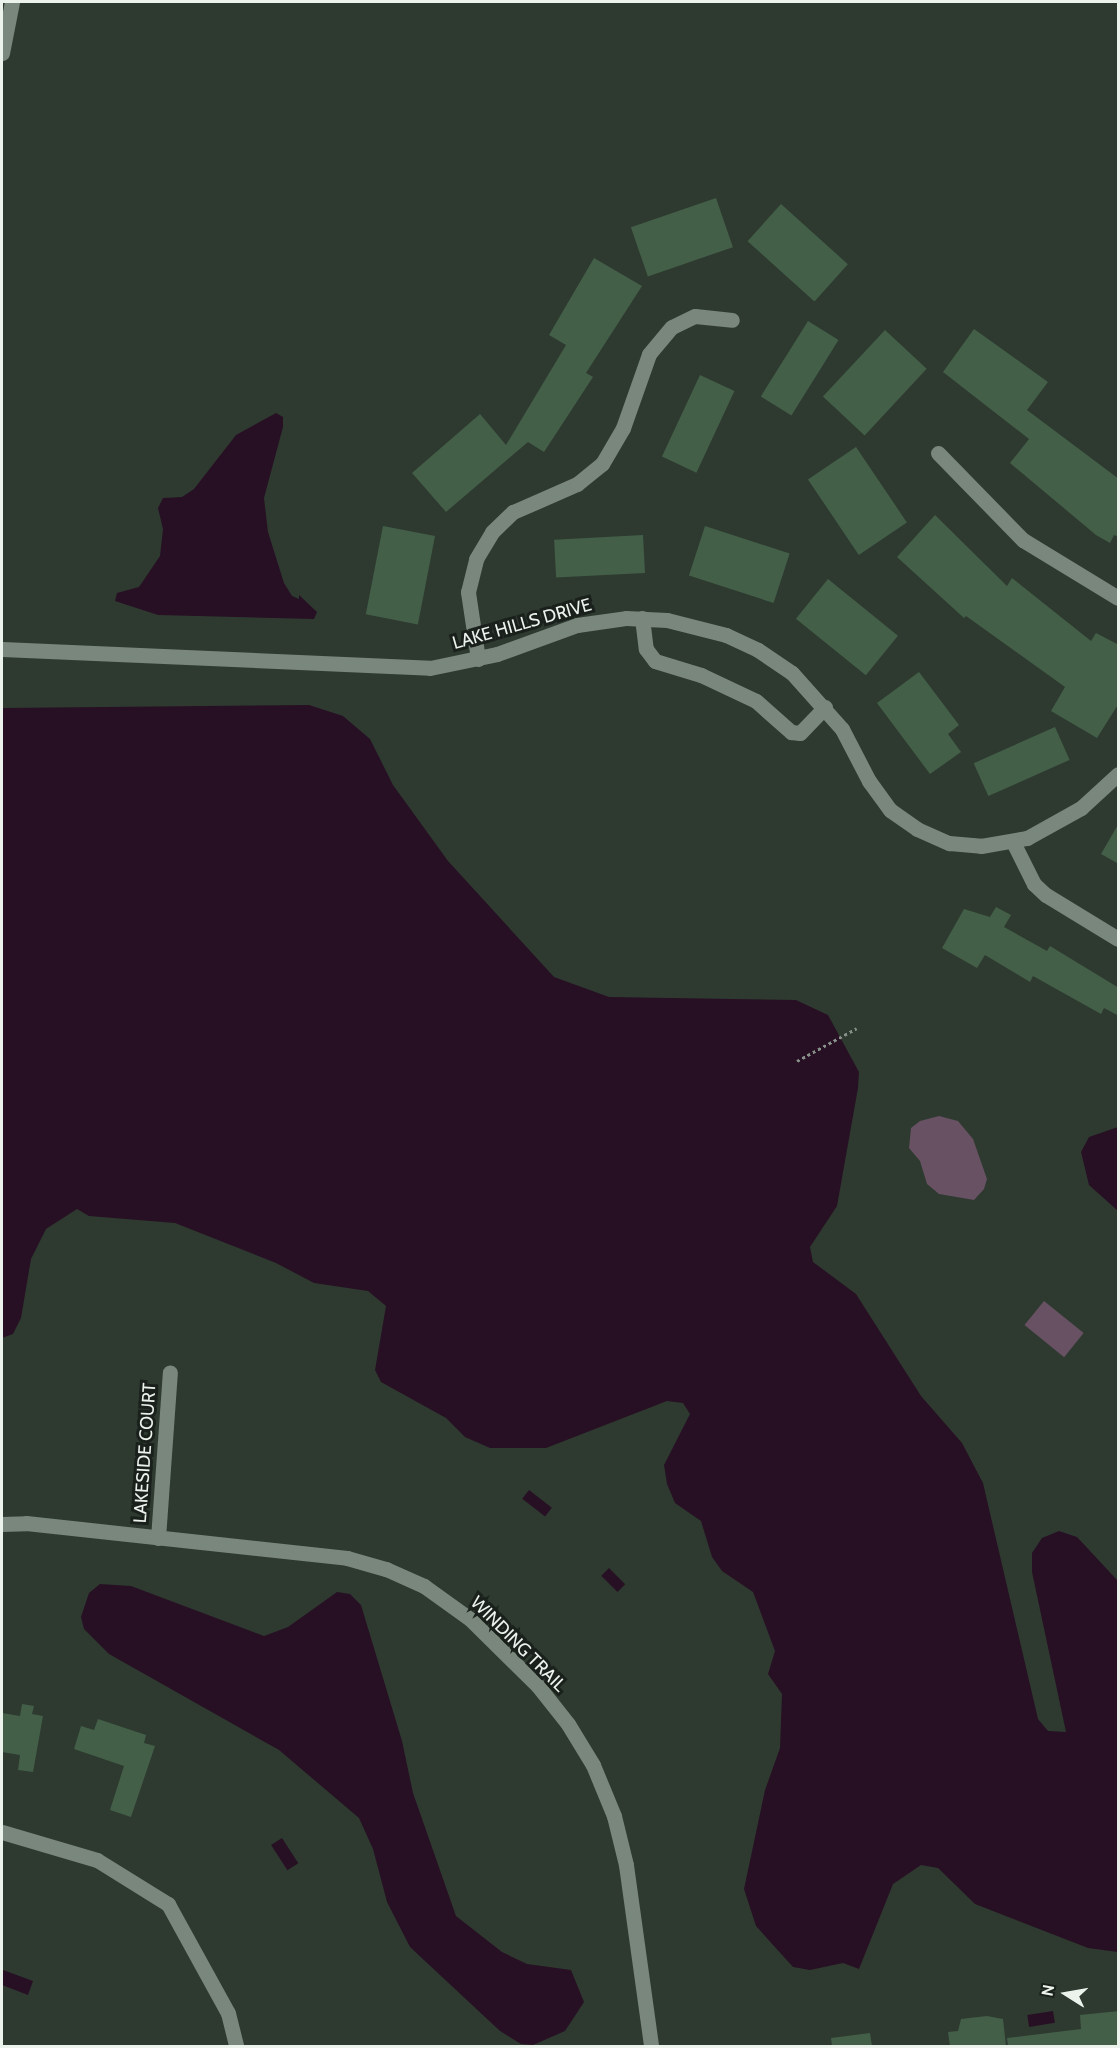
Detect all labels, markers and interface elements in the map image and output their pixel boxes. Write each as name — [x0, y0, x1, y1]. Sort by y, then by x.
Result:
street label: LAKE HILLS DRIVE — [450, 594, 594, 654]
street label: LAKESIDE COURT — [129, 1382, 161, 1524]
street label: WINDING TRAIL — [466, 1592, 570, 1696]
north arrow — [1036, 1964, 1096, 2024]
text: N — [1037, 1983, 1058, 1998]

